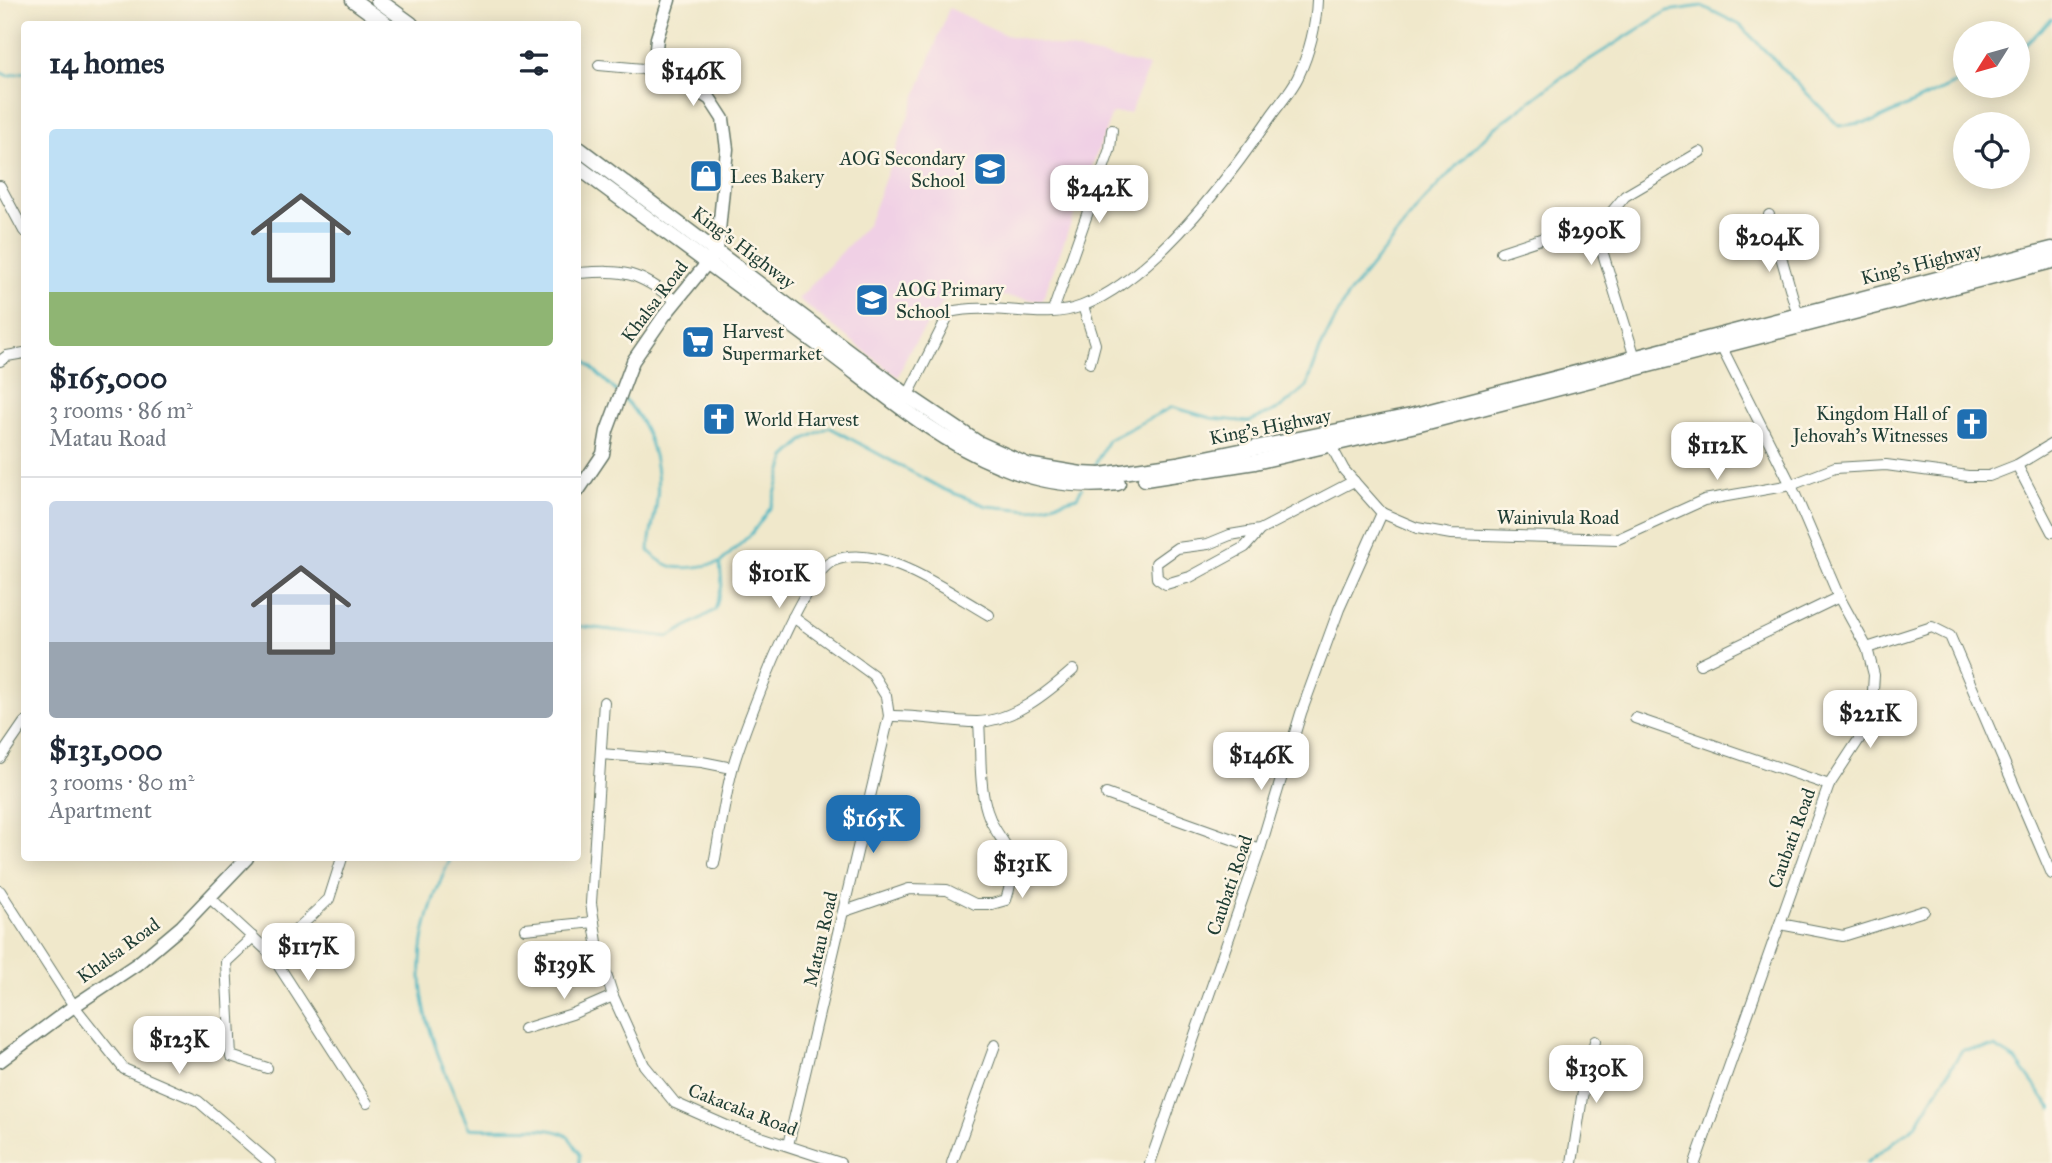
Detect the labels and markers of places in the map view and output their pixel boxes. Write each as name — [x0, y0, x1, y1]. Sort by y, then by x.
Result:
pin: $146K — [644, 48, 742, 108]
place label: AOG Secondary School — [839, 147, 966, 192]
school or university icon: AOG Secondary School — [971, 150, 1009, 188]
shop icon: Lees Bakery — [687, 157, 725, 195]
place label: Lees Bakery — [730, 165, 825, 188]
pin: $242K — [1050, 166, 1148, 225]
pin: $290K — [1542, 208, 1640, 267]
pin: $204K — [1720, 215, 1818, 274]
place label: AOG Primary School — [895, 278, 1005, 323]
school or university icon: AOG Primary School — [853, 281, 891, 319]
place label: Harvest Supermarket — [722, 320, 822, 365]
supermarket icon: Harvest Supermarket — [679, 323, 717, 361]
church icon: World Harvest — [700, 400, 738, 438]
place label: Kingdom Hall of Jehovah's Witnesses — [1791, 402, 1951, 448]
church icon: Kingdom Hall of Jehovah's Witnesses — [1953, 405, 1991, 443]
place label: World Harvest — [744, 408, 859, 431]
pin: $112K — [1668, 422, 1766, 482]
pin: $101K — [730, 550, 828, 610]
pin: $221K — [1821, 690, 1919, 750]
pin: $146K — [1212, 732, 1310, 792]
pin: $165K — [824, 796, 922, 855]
pin: $131K — [973, 841, 1071, 900]
pin: $117K — [259, 923, 357, 983]
pin: $139K — [515, 942, 613, 1001]
pin: $123K — [130, 1016, 228, 1076]
pin: $130K — [1547, 1046, 1645, 1105]

